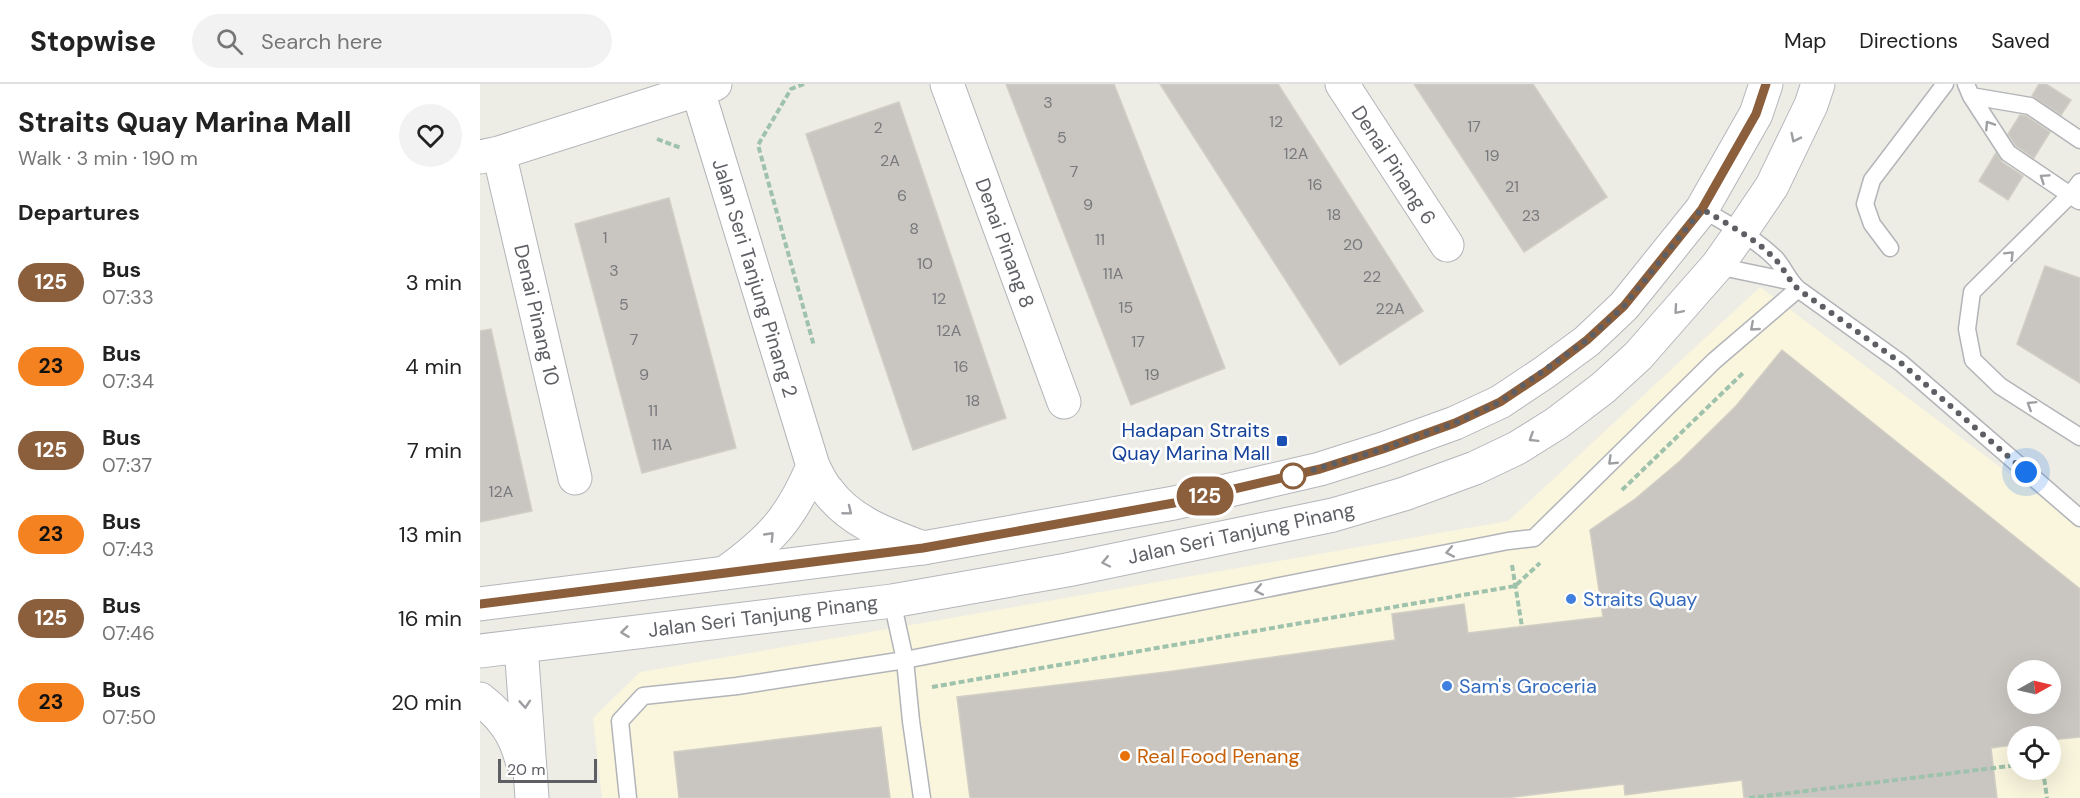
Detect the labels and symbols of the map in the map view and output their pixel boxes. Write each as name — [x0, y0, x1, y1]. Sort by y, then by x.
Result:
house number: 3 — [1043, 92, 1053, 113]
street label: Denai Pinang 6 — [1346, 101, 1442, 229]
house number: 12 — [1269, 111, 1283, 132]
house number: 17 — [1467, 116, 1481, 137]
house number: 2 — [873, 117, 883, 138]
one-way arrow — [1985, 121, 1997, 131]
house number: 5 — [1057, 127, 1067, 148]
one-way arrow — [1791, 131, 1803, 142]
house number: 12A — [1284, 143, 1309, 164]
house number: 19 — [1484, 145, 1500, 166]
house number: 2A — [880, 150, 900, 171]
street label: Jalan Seri Tanjung Pinang 2 — [706, 156, 804, 400]
house number: 7 — [1070, 161, 1078, 182]
one-way arrow — [2040, 173, 2050, 185]
street label: Denai Pinang 8 — [969, 174, 1041, 312]
house number: 16 — [1307, 174, 1323, 195]
house number: 21 — [1505, 176, 1519, 197]
house number: 6 — [897, 185, 907, 206]
house number: 9 — [1083, 194, 1093, 215]
house number: 18 — [1327, 204, 1341, 225]
house number: 23 — [1522, 205, 1540, 226]
house number: 8 — [909, 218, 919, 239]
house number: 1 — [603, 227, 608, 248]
house number: 11 — [1095, 229, 1105, 250]
house number: 20 — [1343, 234, 1363, 255]
street label: Denai Pinang 10 — [508, 242, 566, 388]
one-way arrow — [2003, 251, 2013, 262]
house number: 10 — [917, 253, 933, 274]
house number: 3 — [609, 260, 619, 281]
house number: 11A — [1103, 263, 1124, 284]
house number: 22 — [1363, 266, 1381, 287]
house number: 12 — [932, 288, 946, 309]
house number: 5 — [619, 294, 629, 315]
house number: 15 — [1119, 297, 1133, 318]
house number: 22A — [1375, 298, 1405, 319]
one-way arrow — [1675, 303, 1686, 314]
house number: 12A — [937, 320, 962, 341]
one-way arrow — [1750, 320, 1761, 331]
house number: 7 — [630, 329, 638, 350]
house number: 17 — [1131, 331, 1145, 352]
house number: 16 — [953, 356, 969, 377]
house number: 9 — [639, 364, 649, 385]
house number: 19 — [1144, 364, 1160, 385]
house number: 18 — [966, 390, 980, 411]
house number: 11 — [648, 400, 658, 421]
one-way arrow — [2026, 402, 2037, 413]
place label: Hadapan Straits Quay Marina Mall — [1112, 417, 1270, 466]
one-way arrow — [1529, 431, 1539, 443]
house number: 11A — [652, 434, 673, 455]
marker: Hadapan Straits Quay Marina Mall — [1275, 434, 1289, 448]
one-way arrow — [1609, 453, 1620, 464]
your location — [2011, 457, 2041, 487]
unlabelled marker — [1280, 463, 1306, 489]
line badge: 125 — [1170, 476, 1240, 516]
house number: 12A — [489, 481, 514, 502]
street label: Jalan Seri Tanjung Pinang — [1125, 496, 1357, 570]
one-way arrow — [842, 504, 853, 515]
one-way arrow — [762, 532, 773, 543]
one-way arrow — [1445, 545, 1455, 558]
one-way arrow — [1101, 555, 1111, 568]
one-way arrow — [1254, 583, 1264, 596]
place label: Straits Quay — [1583, 586, 1697, 612]
street label: Jalan Seri Tanjung Pinang — [647, 589, 879, 643]
marker: Straits Quay — [1564, 592, 1578, 606]
one-way arrow — [621, 626, 630, 638]
north arrow — [2007, 660, 2061, 714]
place label: Sam's Groceria — [1459, 673, 1597, 699]
marker: Sam's Groceria — [1440, 679, 1454, 693]
one-way arrow — [518, 699, 531, 709]
place label: Real Food Penang — [1137, 743, 1300, 769]
marker: Real Food Penang — [1118, 749, 1132, 763]
scale bar — [498, 756, 597, 784]

